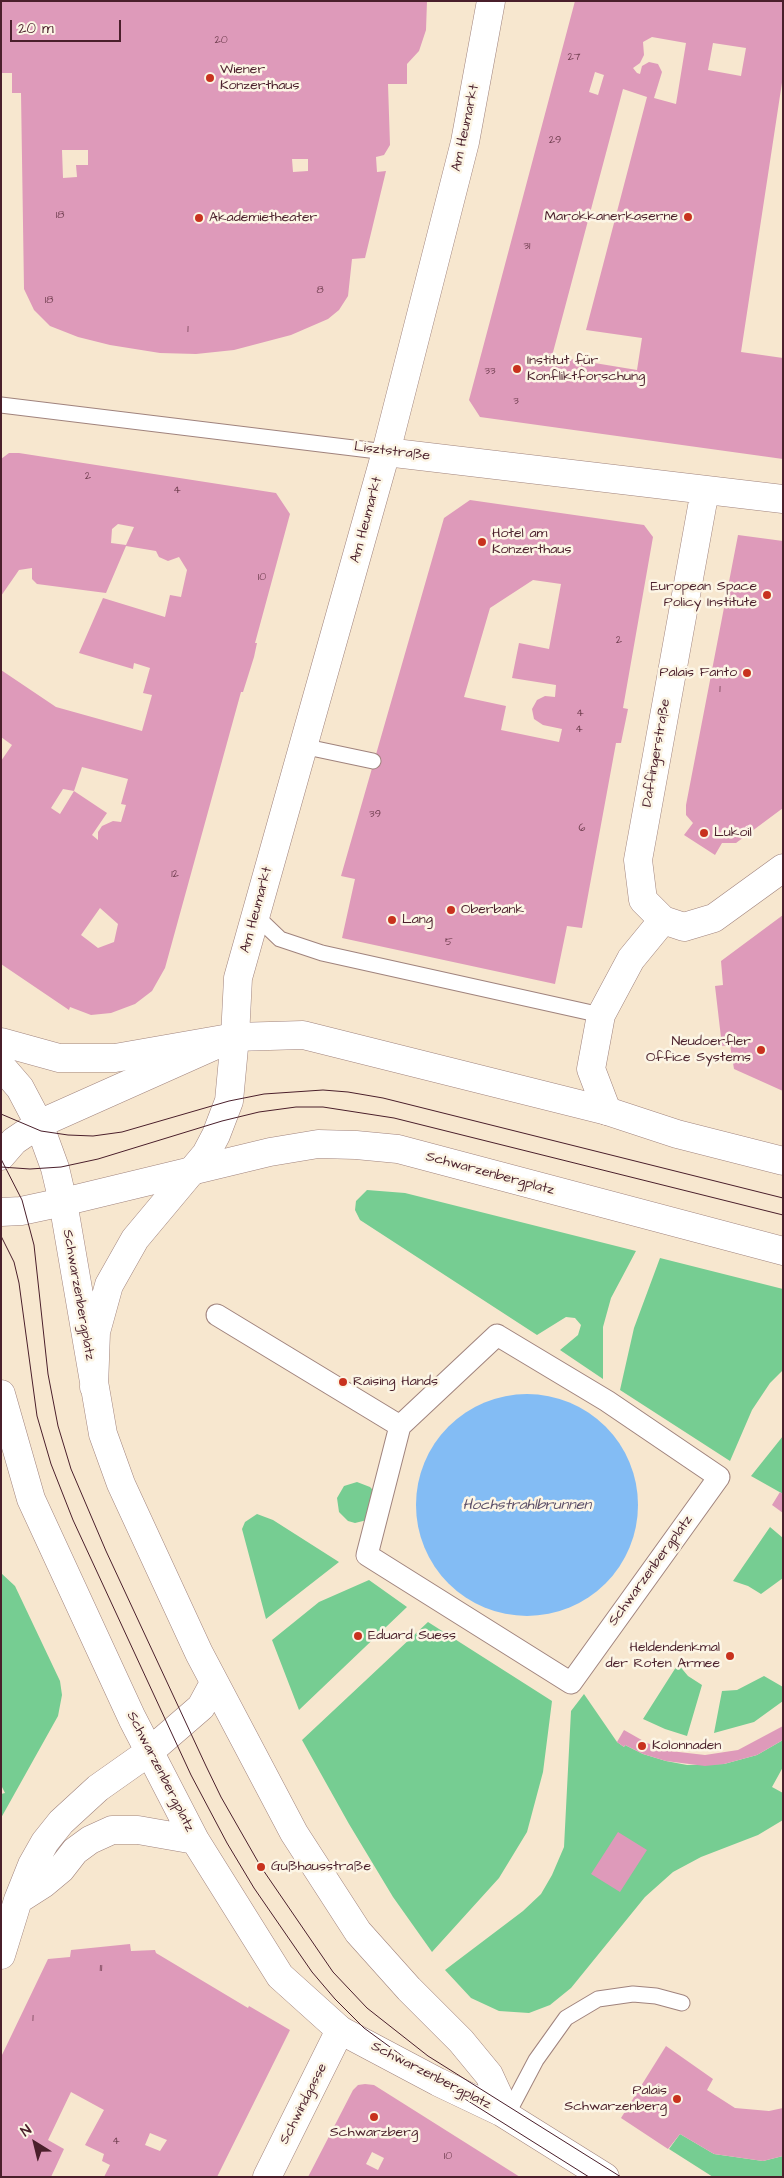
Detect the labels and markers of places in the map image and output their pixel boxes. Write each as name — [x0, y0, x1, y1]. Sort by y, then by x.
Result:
place label: Wiener Konzerthaus — [220, 62, 299, 94]
marker: Wiener Konzerthaus — [204, 72, 216, 84]
place label: Marokkanerkaserne — [544, 209, 678, 225]
place label: Akademietheater — [209, 210, 317, 226]
marker: Marokkanerkaserne — [682, 211, 694, 223]
marker: Akademietheater — [193, 212, 205, 224]
place label: Institut für Konfliktforschung — [527, 353, 645, 386]
marker: Institut für Konfliktforschung — [511, 363, 523, 375]
place label: Hotel am Konzerthaus — [492, 526, 571, 558]
marker: Hotel am Konzerthaus — [476, 536, 488, 548]
place label: European Space Policy Institute — [651, 579, 757, 612]
marker: European Space Policy Institute — [761, 589, 773, 601]
place label: Palais Fanto — [660, 665, 737, 681]
marker: Palais Fanto — [741, 667, 753, 679]
place label: Lukoil — [714, 825, 752, 841]
marker: Lukoil — [698, 827, 710, 839]
place label: Oberbank — [461, 902, 524, 918]
marker: Oberbank — [445, 904, 457, 916]
place label: Lang — [402, 912, 433, 928]
marker: Lang — [386, 914, 398, 926]
place label: Neudoerfler Office Systems — [646, 1034, 751, 1066]
marker: Neudoerfler Office Systems — [755, 1044, 767, 1056]
place label: Raising Hands — [353, 1374, 438, 1390]
marker: Raising Hands — [337, 1376, 349, 1388]
place label: Eduard Suess — [368, 1628, 456, 1644]
marker: Eduard Suess — [352, 1630, 364, 1642]
place label: Heldendenkmal der Roten Armee — [605, 1640, 720, 1672]
marker: Heldendenkmal der Roten Armee — [724, 1650, 736, 1662]
place label: Kolonnaden — [652, 1738, 721, 1754]
marker: Kolonnaden — [636, 1740, 648, 1752]
place label: Gußhausstraße — [271, 1859, 371, 1875]
marker: Gußhausstraße — [255, 1861, 267, 1873]
place label: Palais Schwarzenberg — [564, 2083, 667, 2116]
marker: Palais Schwarzenberg — [671, 2093, 683, 2105]
marker: Schwarzberg — [368, 2111, 380, 2123]
place label: Schwarzberg — [330, 2125, 418, 2141]

